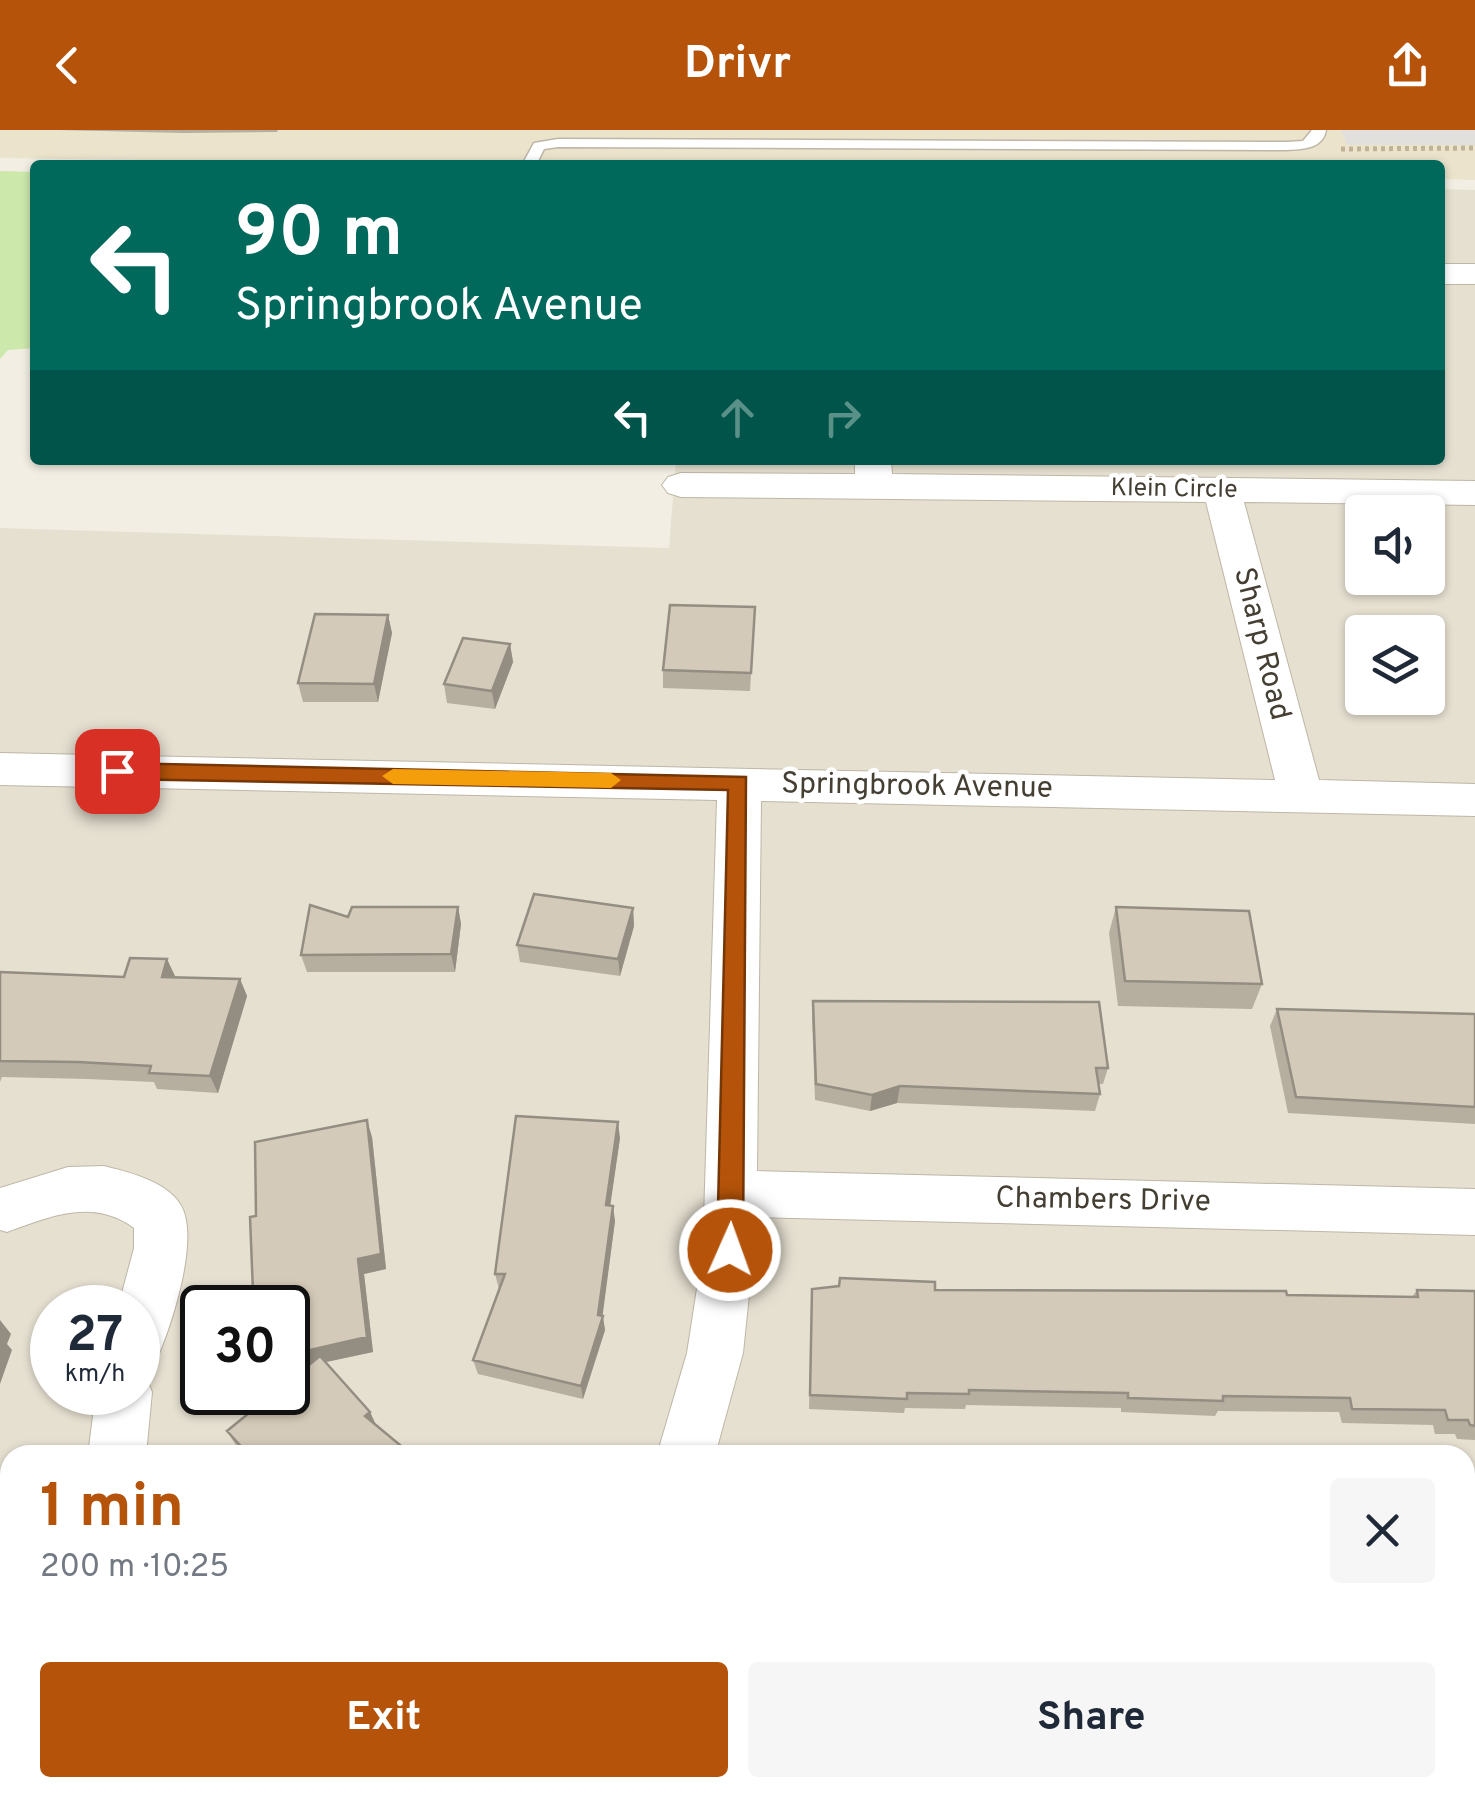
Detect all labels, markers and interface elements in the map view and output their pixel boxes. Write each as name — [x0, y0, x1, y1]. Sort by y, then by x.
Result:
text: Drivr — [684, 37, 791, 94]
icon: back — [40, 38, 95, 93]
icon: share — [1380, 38, 1435, 93]
text: 90 m — [235, 192, 403, 281]
icon: left — [70, 200, 200, 330]
text: Springbrook Avenue — [235, 279, 643, 336]
icon: left — [605, 390, 660, 445]
icon: ahead — [710, 390, 765, 445]
icon: right — [815, 390, 870, 445]
street label: Klein Circle — [1110, 473, 1238, 507]
map controls — [1345, 495, 1445, 715]
button: sound — [1345, 495, 1445, 595]
street label: Sharp Road — [1224, 564, 1298, 724]
button: layers — [1345, 615, 1445, 715]
pin — [75, 729, 160, 814]
icon: arrive — [90, 744, 145, 799]
street label: Springbrook Avenue — [781, 766, 1053, 808]
street label: Chambers Drive — [995, 1181, 1211, 1221]
position arrow — [678, 1198, 782, 1302]
speed limit sign: 30 — [180, 1285, 310, 1415]
text: 27 — [67, 1306, 123, 1369]
text: km/h — [65, 1359, 125, 1391]
text: 1 min — [40, 1472, 184, 1548]
button: close — [1330, 1478, 1435, 1583]
text: 200 m · 10:25 — [40, 1548, 229, 1588]
button: Exit — [40, 1662, 728, 1777]
button: Share — [748, 1662, 1435, 1777]

